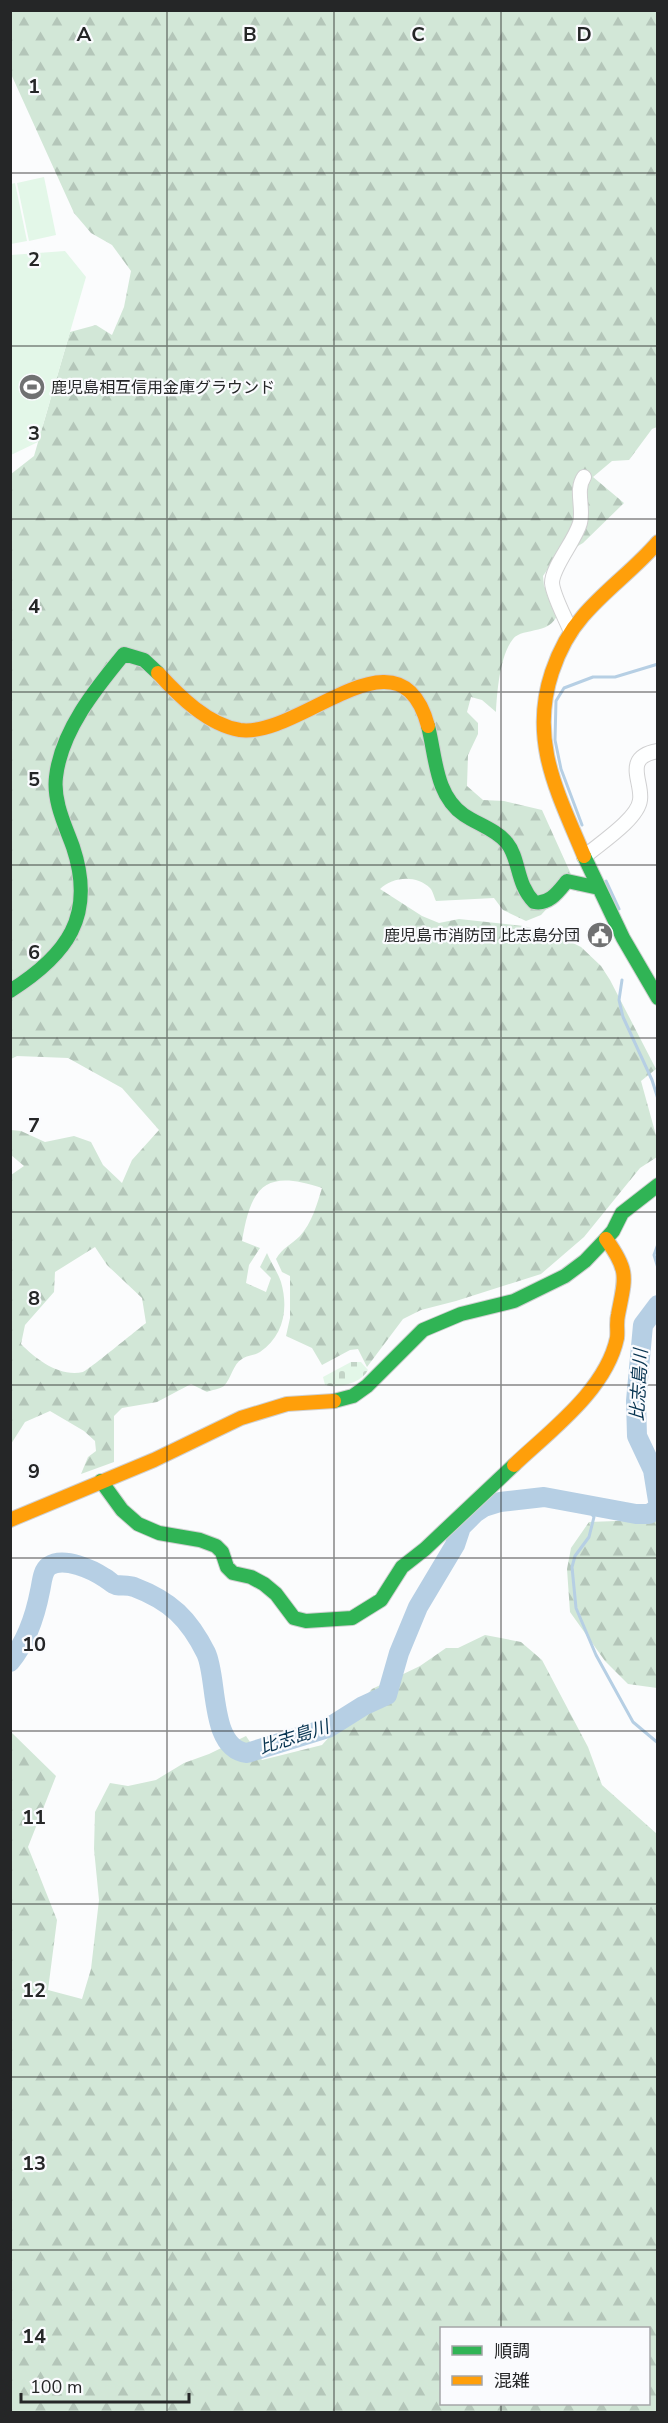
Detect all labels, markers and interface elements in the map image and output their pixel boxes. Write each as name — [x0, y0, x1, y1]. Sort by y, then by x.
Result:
text: A — [77, 21, 92, 48]
text: B — [243, 21, 257, 48]
text: C — [411, 21, 425, 48]
text: D — [576, 21, 592, 48]
text: 1 — [28, 73, 40, 100]
text: 2 — [28, 246, 40, 273]
sports icon: 鹿児島相互信用金庫グラウンド — [17, 372, 47, 402]
place label: 鹿児島相互信用金庫グラウンド — [51, 377, 275, 399]
text: 3 — [28, 420, 40, 447]
text: 4 — [28, 593, 40, 620]
text: 5 — [28, 766, 40, 793]
public building icon: 鹿児島市消防団 比志島分団 — [585, 920, 615, 950]
place label: 鹿児島市消防団 比志島分団 — [384, 925, 580, 947]
text: 6 — [28, 939, 40, 966]
text: 7 — [28, 1112, 40, 1139]
text: 8 — [28, 1285, 40, 1312]
water label: 比志島川 — [625, 1346, 653, 1422]
text: 9 — [28, 1458, 40, 1485]
text: 10 — [22, 1631, 46, 1658]
water label: 比志島川 — [256, 1714, 334, 1760]
text: 11 — [22, 1804, 46, 1831]
text: 12 — [22, 1977, 46, 2004]
text: 13 — [22, 2150, 46, 2177]
text: 14 — [22, 2323, 46, 2350]
legend — [440, 2327, 650, 2405]
text: 順調 — [494, 2339, 530, 2363]
scale bar — [21, 2366, 189, 2404]
text: 混雑 — [494, 2369, 530, 2393]
text: 100 m — [30, 2375, 82, 2399]

